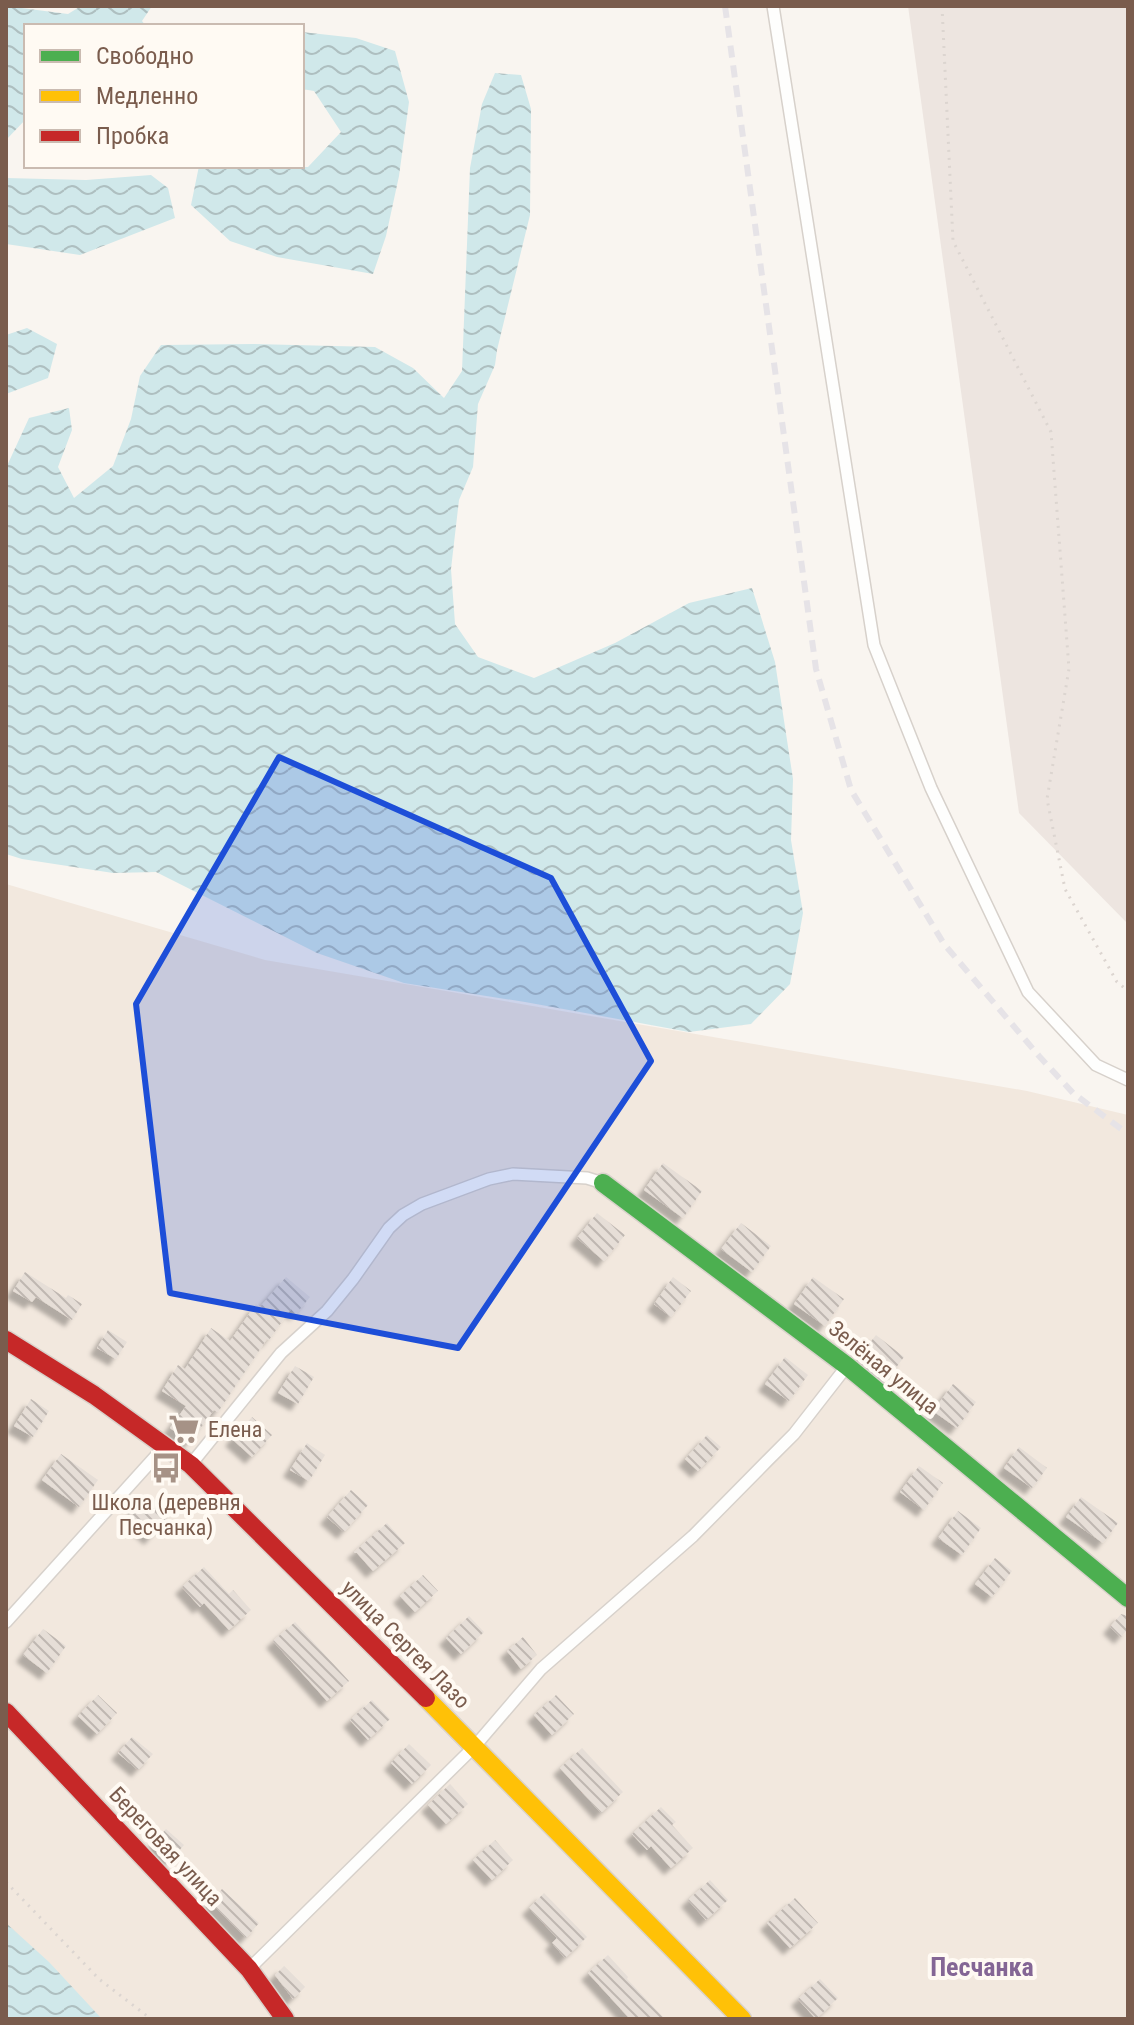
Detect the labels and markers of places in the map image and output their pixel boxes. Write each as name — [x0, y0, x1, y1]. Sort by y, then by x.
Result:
supermarket icon: Елена — [167, 1412, 201, 1446]
place label: Елена — [208, 1417, 262, 1442]
bus stop icon: Школа (деревня Песчанка) — [149, 1451, 183, 1485]
place label: Школа (деревня Песчанка) — [91, 1490, 241, 1541]

